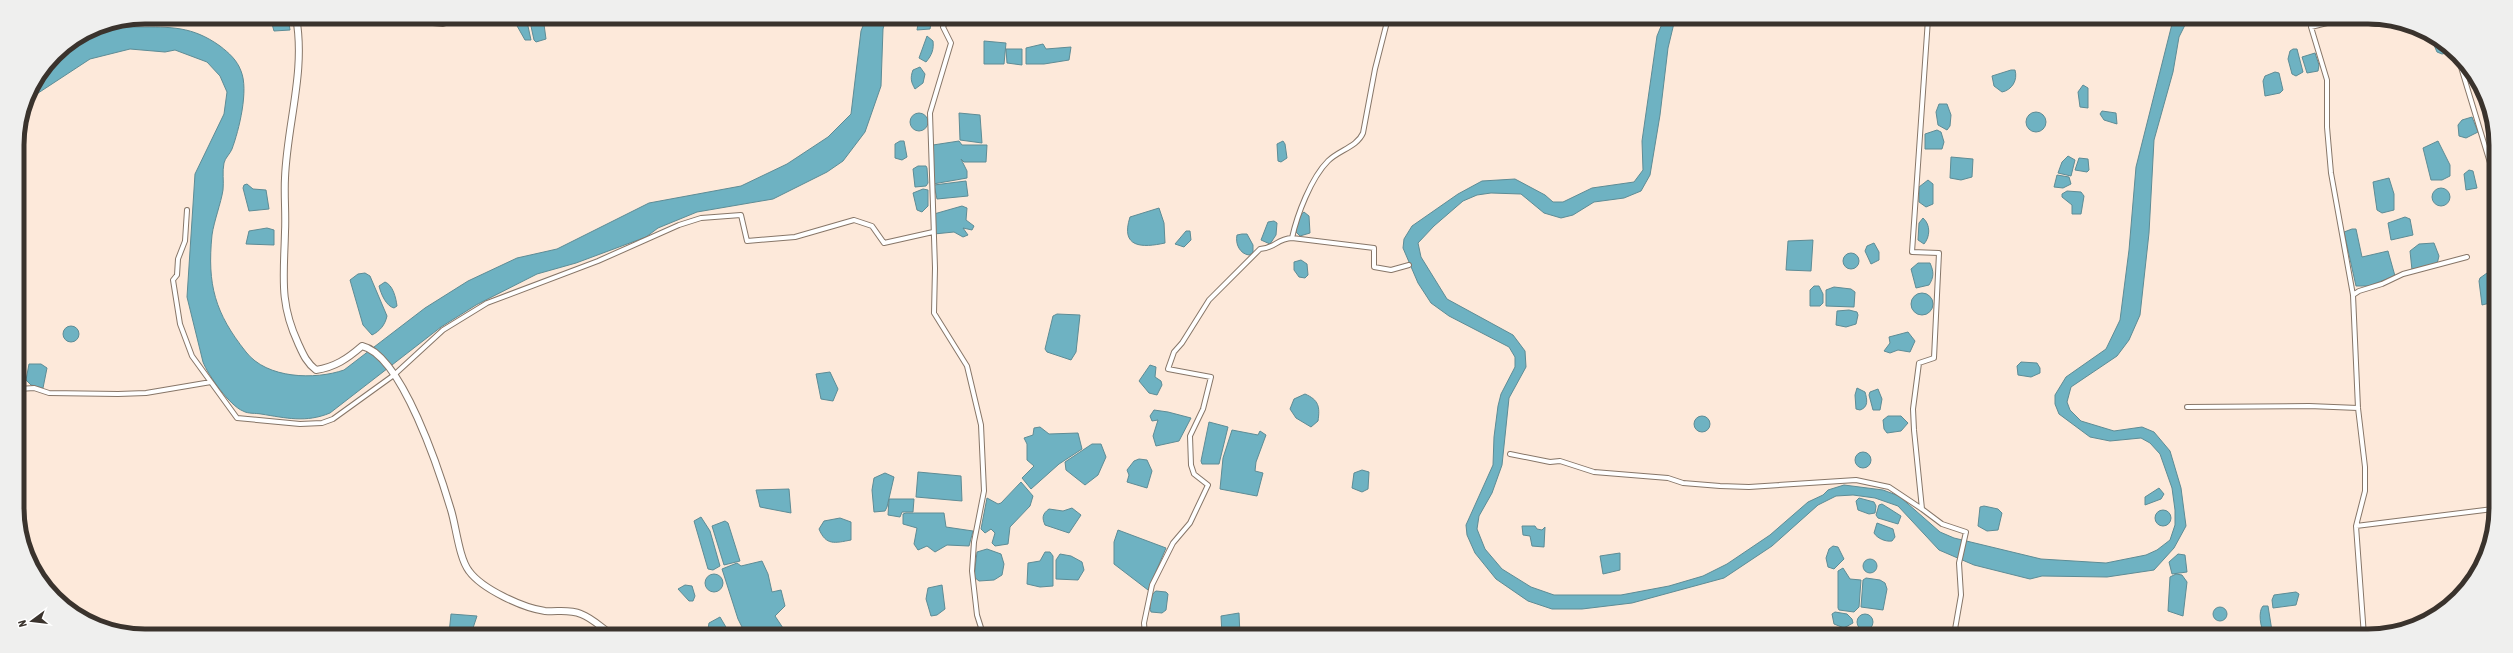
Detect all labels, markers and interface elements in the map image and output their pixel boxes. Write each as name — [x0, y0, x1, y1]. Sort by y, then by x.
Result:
north arrow — [12, 601, 52, 641]
text: N — [16, 619, 29, 628]

